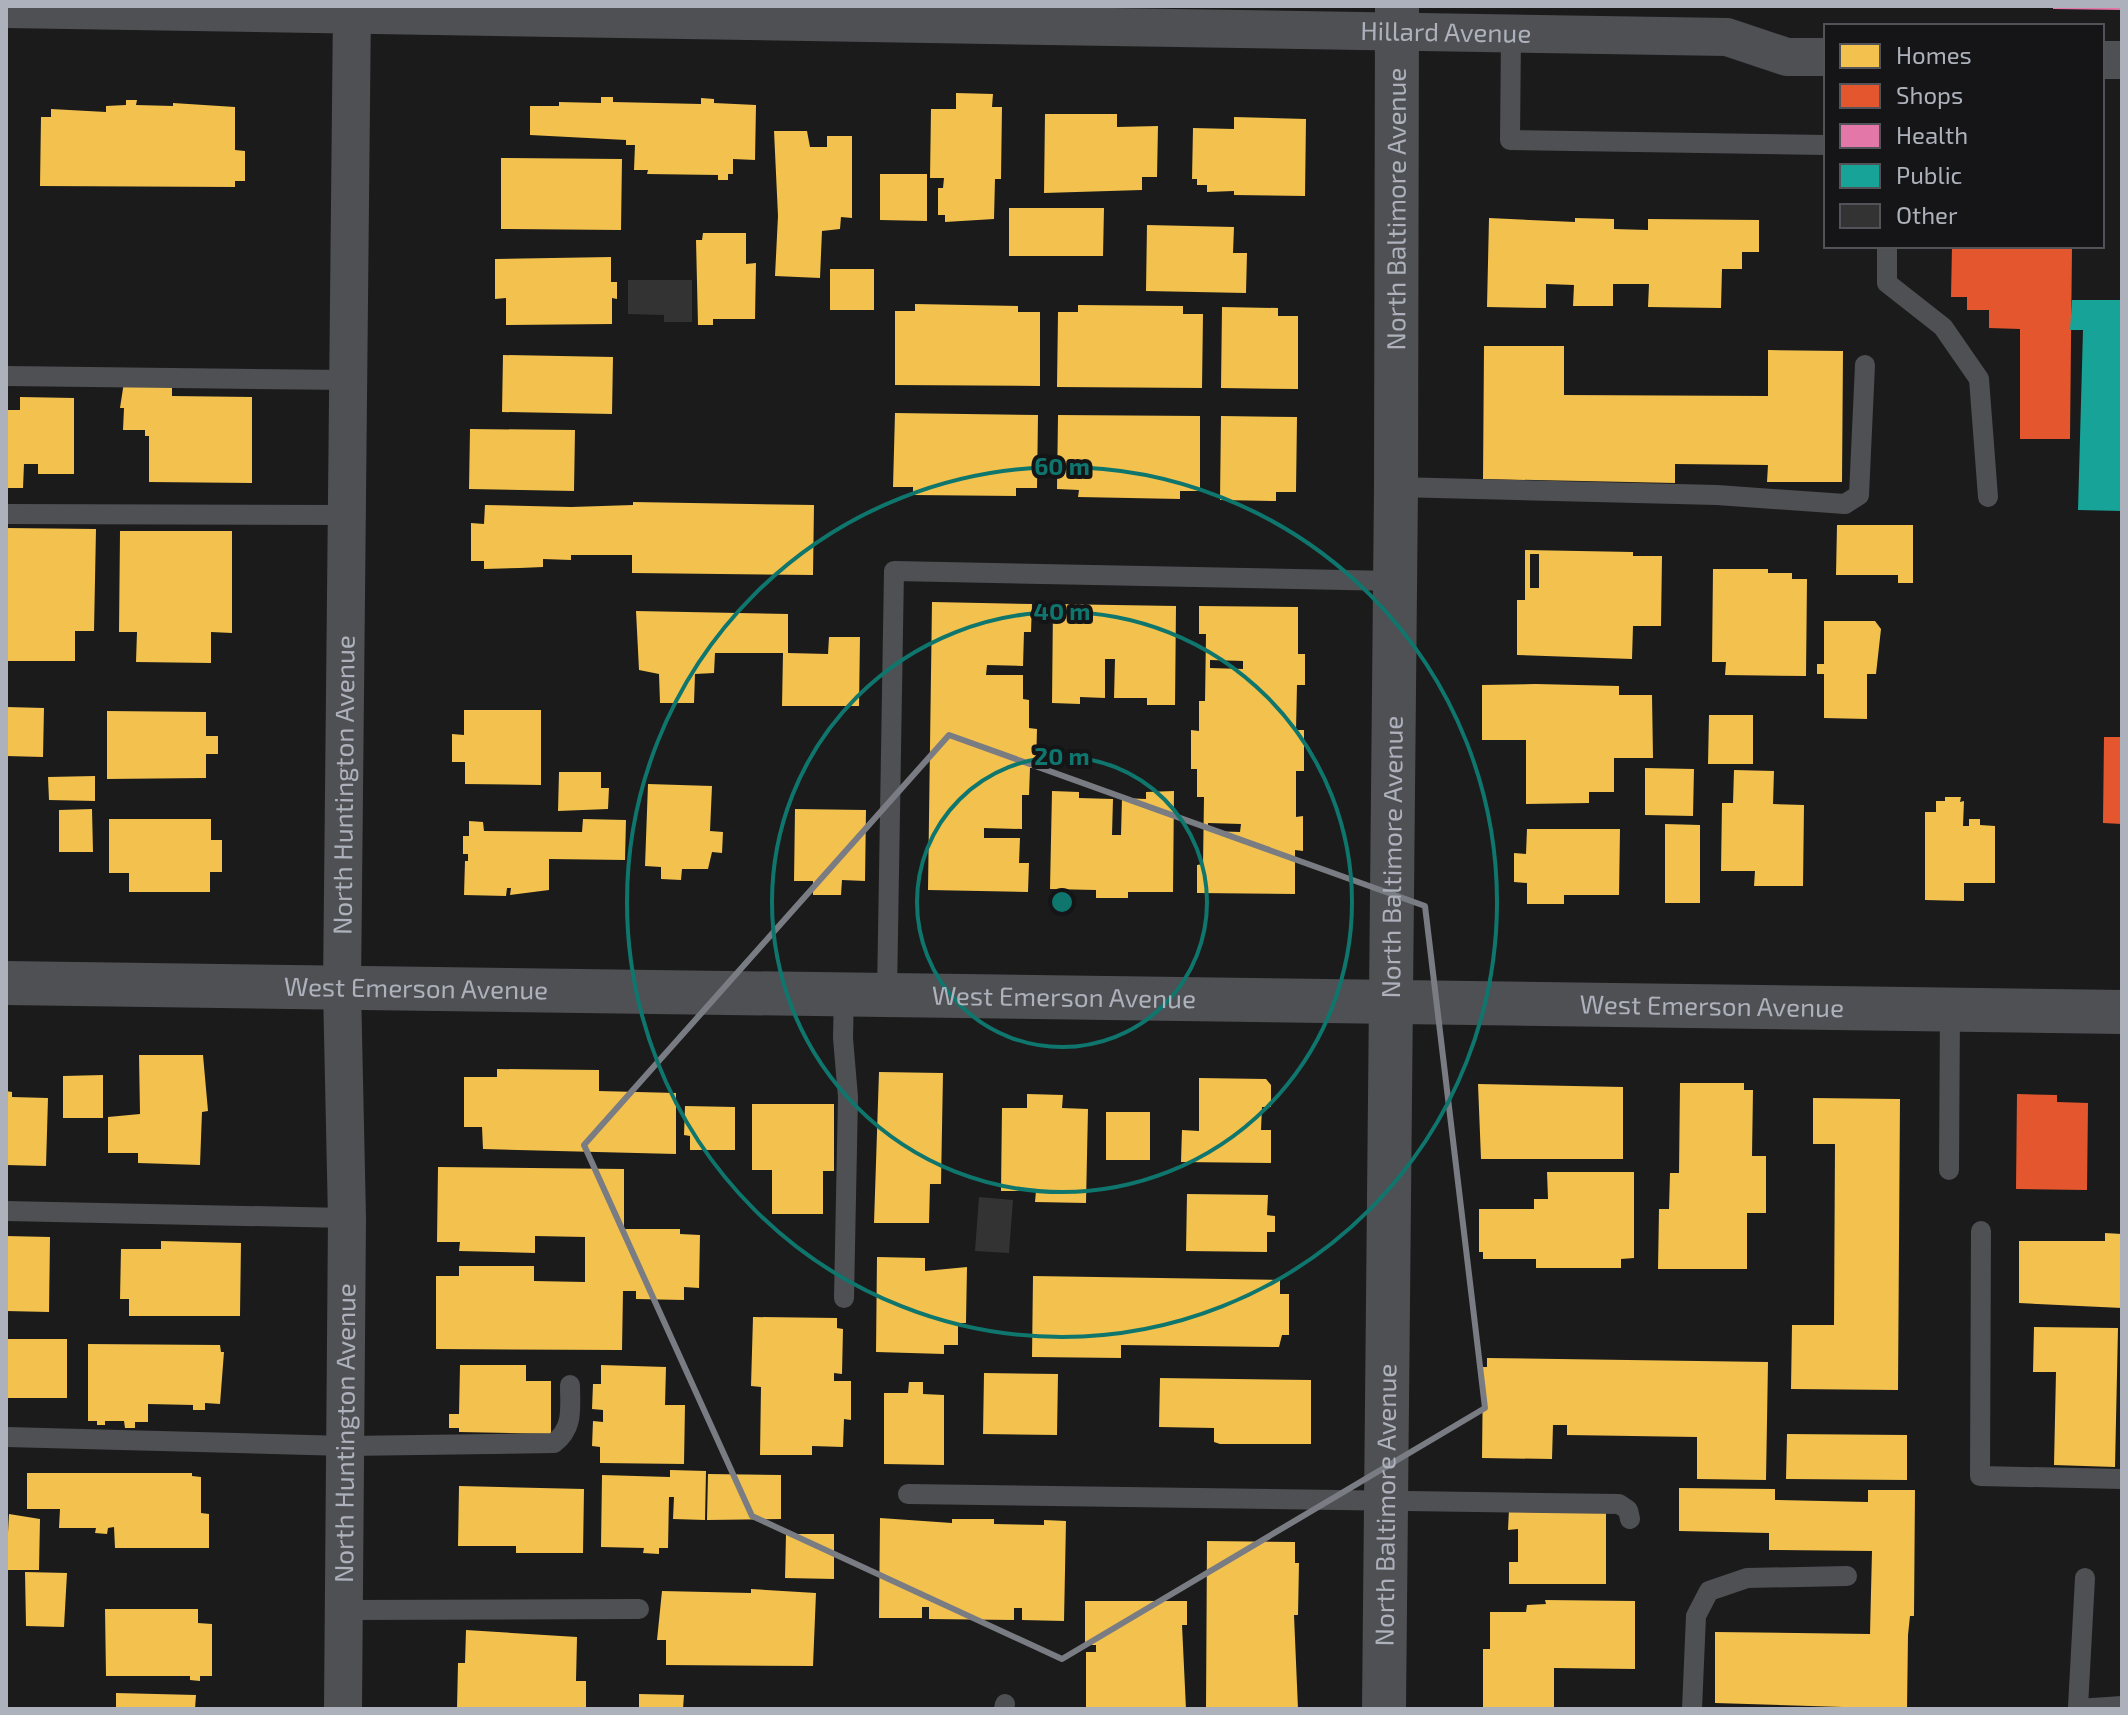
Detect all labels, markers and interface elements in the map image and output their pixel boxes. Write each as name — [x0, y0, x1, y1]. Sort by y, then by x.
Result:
street label: Hillard Avenue — [1360, 14, 1532, 48]
legend — [1824, 24, 2104, 248]
text: Homes — [1896, 40, 1972, 69]
street label: North Baltimore Avenue — [1379, 68, 1411, 350]
text: Shops — [1896, 80, 1963, 109]
text: Health — [1896, 120, 1968, 149]
text: Public — [1896, 160, 1962, 189]
text: Other — [1896, 200, 1958, 229]
text: 60 m — [1034, 451, 1090, 480]
text: 40 m — [1034, 596, 1090, 625]
street label: North Huntington Avenue — [326, 635, 360, 935]
street label: North Baltimore Avenue — [1374, 716, 1408, 999]
text: 20 m — [1034, 741, 1090, 770]
centre of rings — [1048, 888, 1076, 916]
street label: West Emerson Avenue — [284, 970, 548, 1004]
street label: West Emerson Avenue — [932, 979, 1196, 1013]
street label: West Emerson Avenue — [1580, 988, 1844, 1022]
street label: North Huntington Avenue — [327, 1283, 360, 1583]
street label: North Baltimore Avenue — [1368, 1364, 1401, 1646]

